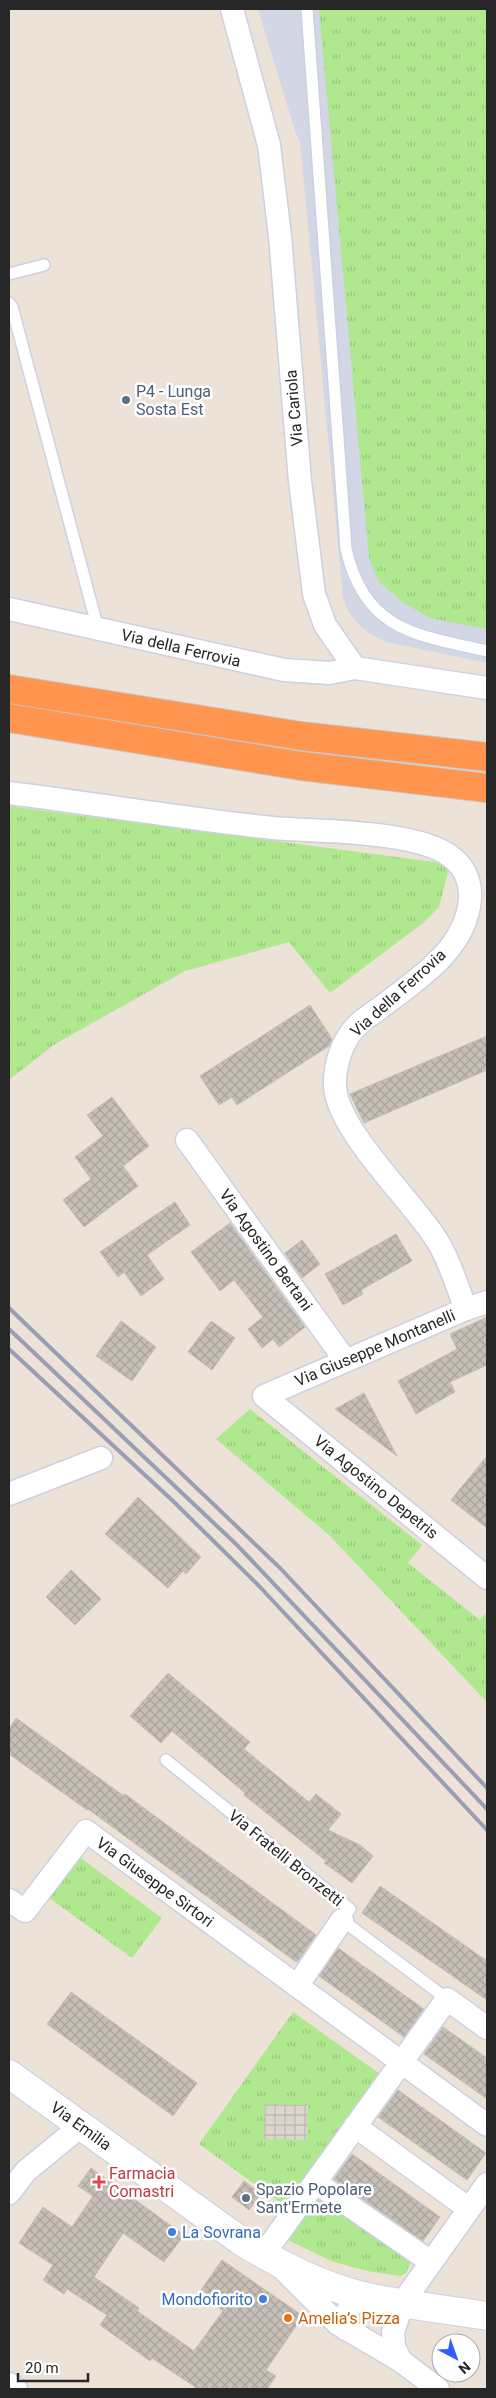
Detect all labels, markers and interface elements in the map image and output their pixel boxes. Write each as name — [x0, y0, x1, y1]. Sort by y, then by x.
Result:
street label: Via Cariola — [281, 369, 307, 447]
place label: P4 - Lunga Sosta Est — [136, 382, 211, 419]
marker: P4 - Lunga Sosta Est — [120, 394, 132, 406]
street label: Via della Ferrovia — [119, 625, 243, 671]
street label: Via della Ferrovia — [346, 945, 450, 1041]
street label: Via Agostino Bertani — [216, 1186, 316, 1314]
street label: Via Giuseppe Montanelli — [292, 1306, 458, 1390]
street label: Via Agostino Depetris — [310, 1431, 442, 1543]
street label: Via Fratelli Bronzetti — [225, 1806, 347, 1910]
street label: Via Giuseppe Sirtori — [93, 1833, 217, 1931]
street label: Via Emilia — [47, 2098, 115, 2154]
place label: Farmacia Comastri — [109, 2164, 175, 2201]
marker: Farmacia Comastri — [93, 2176, 105, 2188]
place label: Spazio Popolare Sant'Ermete — [256, 2180, 372, 2217]
marker: Spazio Popolare Sant'Ermete — [240, 2192, 252, 2204]
place label: La Sovrana — [182, 2223, 261, 2242]
marker: La Sovrana — [166, 2226, 178, 2238]
place label: Mondofiorito — [161, 2290, 253, 2309]
marker: Mondofiorito — [257, 2293, 269, 2305]
place label: Amelia’s Pizza — [298, 2309, 400, 2328]
marker: Amelia’s Pizza — [282, 2312, 294, 2324]
north arrow — [431, 2333, 481, 2383]
scale bar — [18, 2350, 88, 2382]
text: 20 m — [25, 2359, 59, 2377]
text: N — [456, 2359, 474, 2377]

